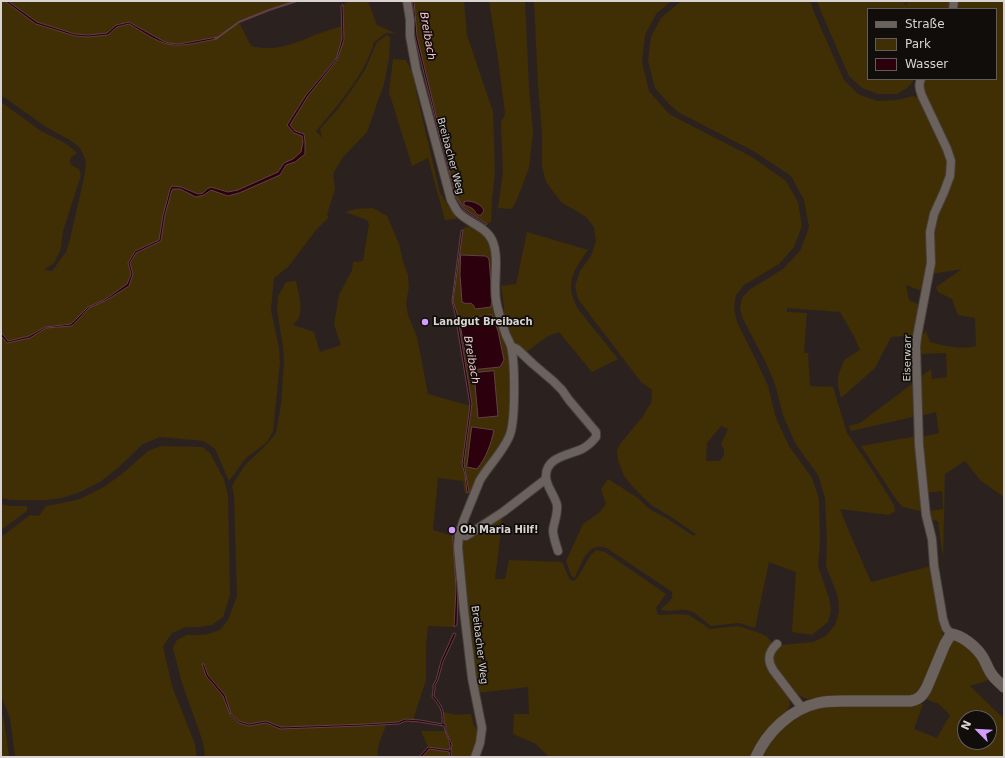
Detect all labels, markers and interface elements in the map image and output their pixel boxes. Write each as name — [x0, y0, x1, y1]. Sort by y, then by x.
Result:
legend — [867, 8, 997, 80]
water label: Breibach — [416, 11, 438, 61]
text: Straße — [905, 17, 945, 31]
text: Park — [905, 37, 931, 51]
text: Wasser — [905, 57, 948, 71]
street label: Breibacher Weg — [434, 116, 466, 196]
place label: Landgut Breibach — [433, 316, 533, 328]
marker: Landgut Breibach — [420, 317, 430, 327]
street label: Eiserwarr — [902, 334, 914, 382]
water label: Breibach — [460, 335, 482, 385]
place label: Oh Maria Hilf! — [460, 524, 539, 536]
marker: Oh Maria Hilf! — [447, 525, 457, 535]
street label: Breibacher Weg — [468, 605, 490, 685]
north arrow — [957, 710, 997, 750]
text: N — [959, 718, 974, 732]

